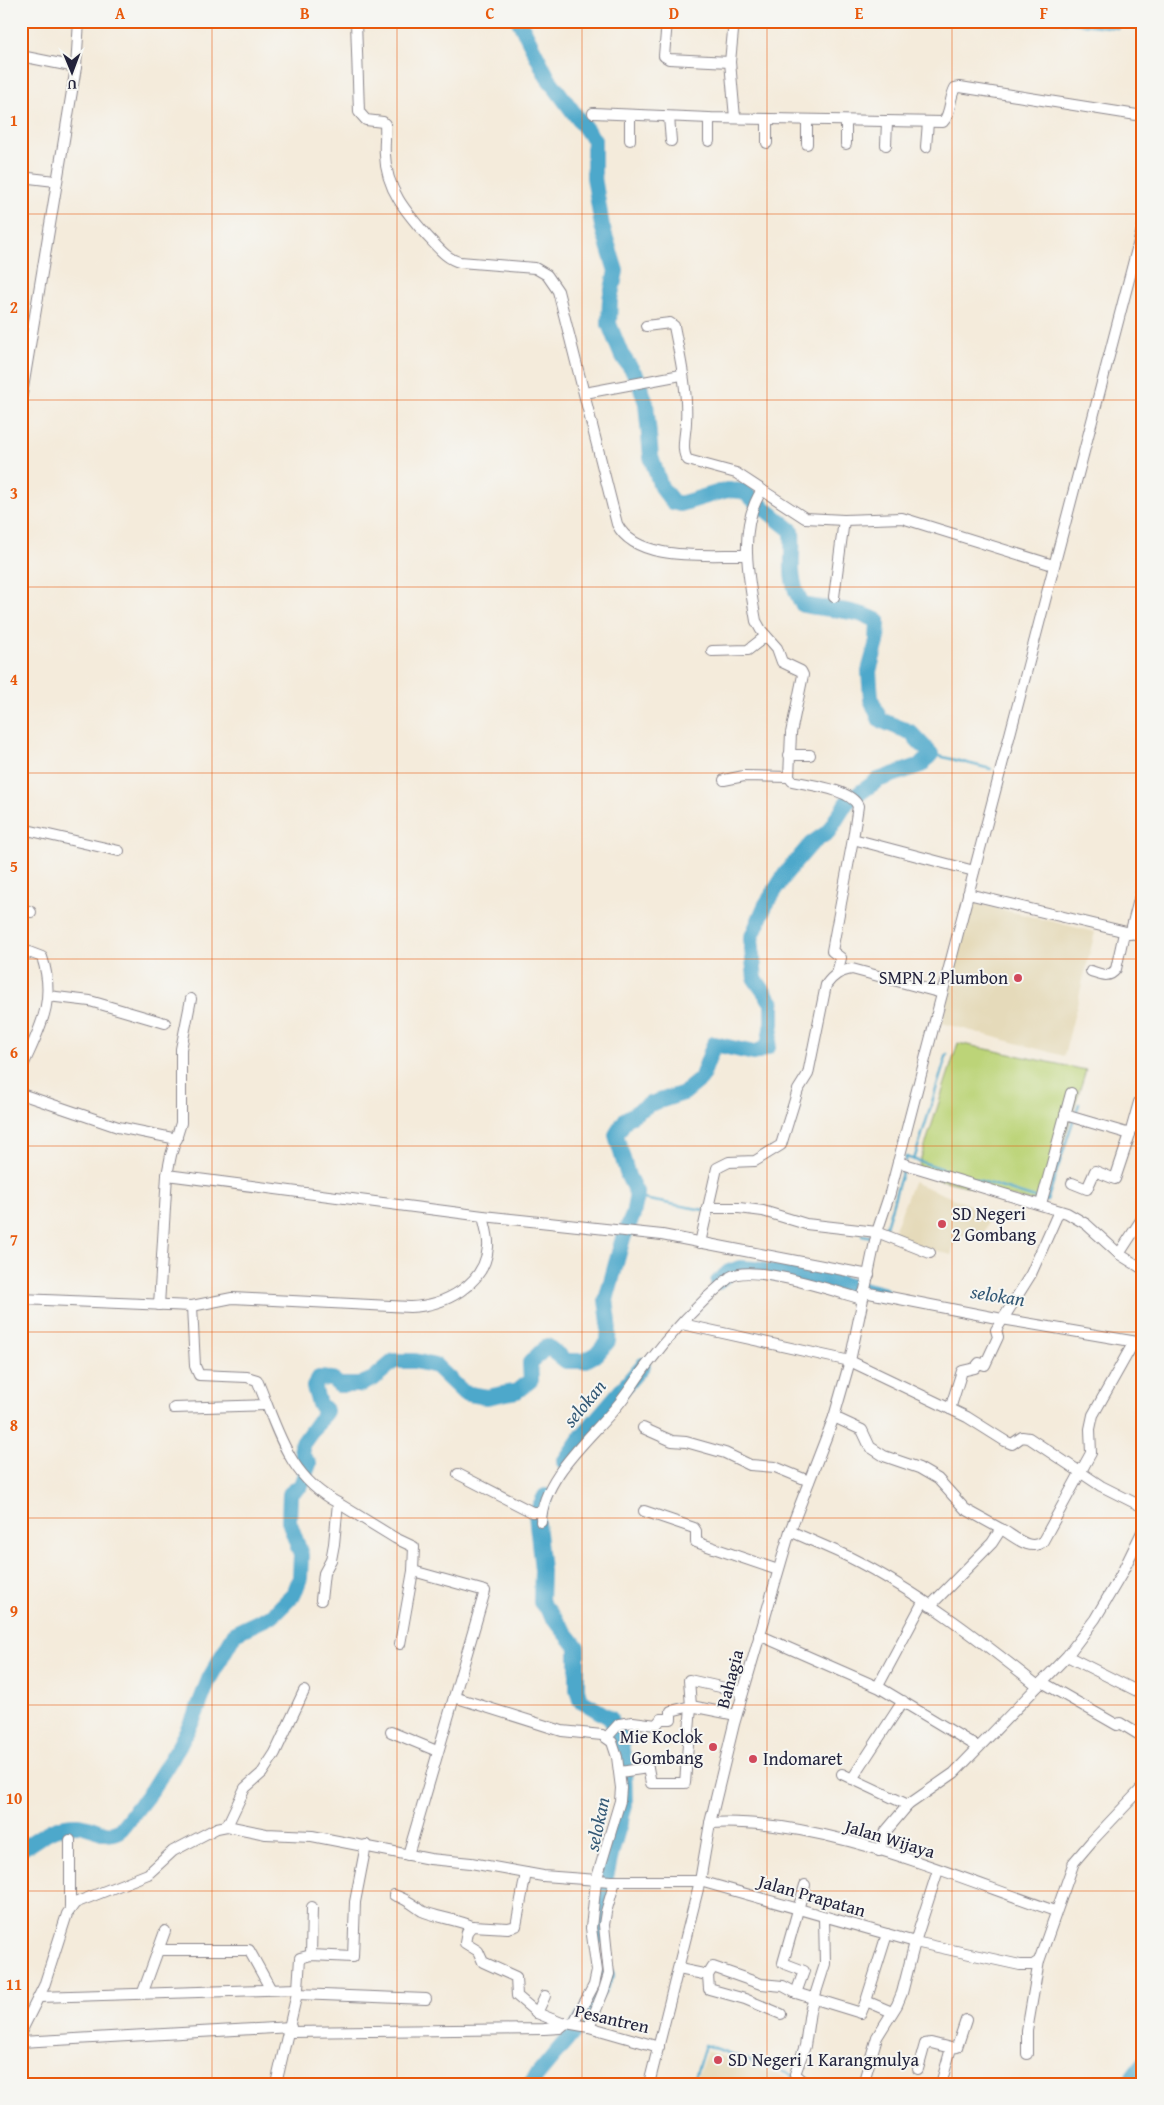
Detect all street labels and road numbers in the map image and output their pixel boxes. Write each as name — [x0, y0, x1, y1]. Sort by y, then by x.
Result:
street label: Bahagia — [709, 1646, 750, 1711]
street label: Jalan Wijaya — [840, 1811, 939, 1865]
street label: Jalan Prapatan — [753, 1867, 869, 1924]
street label: Pesantren — [572, 1997, 652, 2040]

